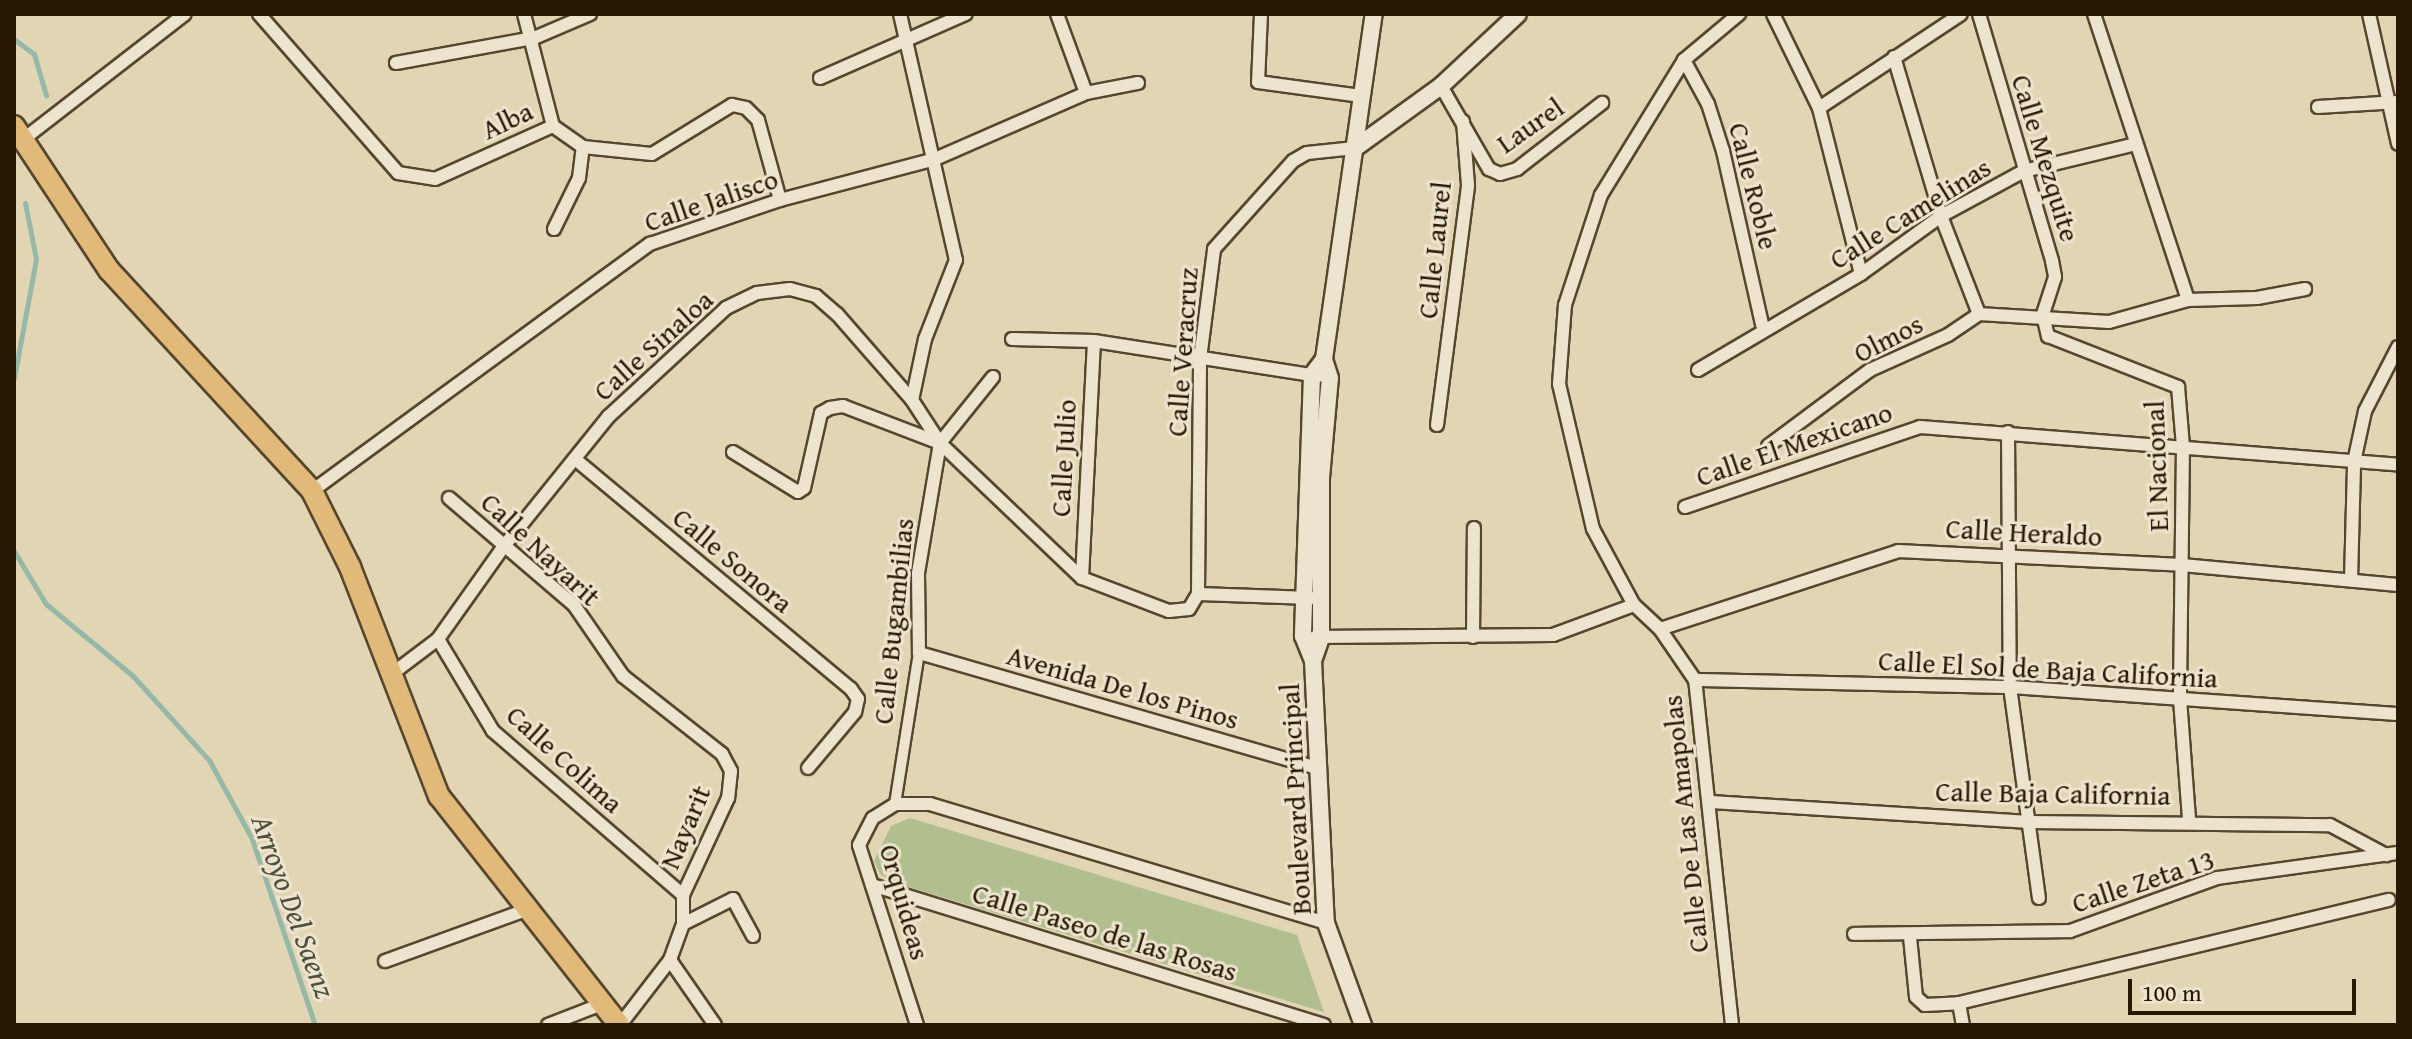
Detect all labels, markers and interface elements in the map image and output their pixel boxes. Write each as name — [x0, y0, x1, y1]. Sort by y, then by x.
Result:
street label: Calle Mezquite — [2005, 71, 2087, 245]
street label: Laurel — [1490, 90, 1570, 160]
street label: Alba — [476, 94, 538, 146]
street label: Calle Roble — [1722, 119, 1786, 253]
street label: Calle Camelinas — [1823, 150, 1997, 276]
street label: Calle Jalisco — [640, 161, 782, 239]
street label: Calle Laurel — [1410, 180, 1458, 320]
street label: Calle Veracruz — [1159, 266, 1205, 438]
street label: Calle Sinaloa — [586, 283, 720, 407]
street label: Olmos — [1848, 306, 1928, 370]
street label: Calle El Mexicano — [1692, 395, 1896, 493]
street label: Calle Julio — [1043, 398, 1083, 518]
street label: El Nacional — [2137, 400, 2175, 532]
street label: Calle Nayarit — [474, 485, 608, 613]
street label: Calle Sonora — [666, 500, 800, 620]
street label: Calle Heraldo — [1945, 511, 2103, 553]
street label: Calle Bugambilias — [865, 516, 921, 726]
street label: Avenida De los Pinos — [1003, 638, 1243, 736]
street label: Calle El Sol de Baja California — [1877, 643, 2219, 695]
street label: Boulevard Principal — [1272, 682, 1318, 916]
street label: Calle De Las Amapolas — [1655, 694, 1715, 954]
street label: Calle Colima — [500, 698, 630, 820]
street label: Calle Baja California — [1935, 774, 2171, 812]
street label: Nayarit — [652, 780, 718, 874]
water label: Arroyo Del Saenz — [244, 809, 344, 1003]
street label: Orquideas — [873, 841, 937, 963]
street label: Calle Zeta 13 — [2068, 842, 2218, 920]
street label: Calle Paseo de las Rosas — [969, 876, 1241, 988]
scale bar — [2132, 963, 2360, 1013]
text: 100 m — [2142, 975, 2202, 1010]

